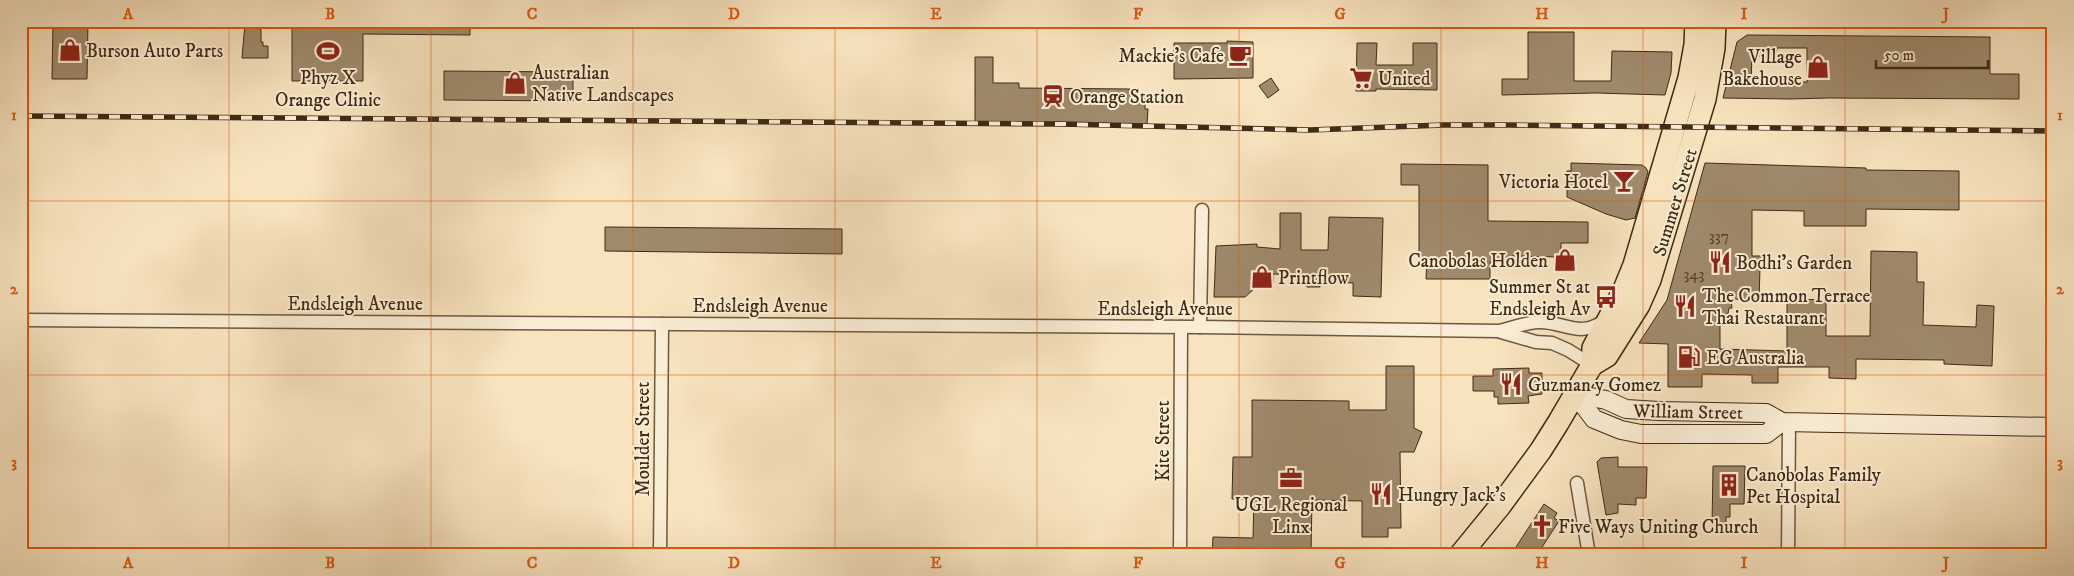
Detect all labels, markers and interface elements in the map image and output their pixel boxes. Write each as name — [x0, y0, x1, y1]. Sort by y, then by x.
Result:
text: A — [122, 4, 134, 24]
text: B — [325, 4, 335, 24]
text: C — [527, 4, 537, 24]
text: D — [728, 4, 740, 24]
text: E — [930, 4, 942, 24]
text: F — [1133, 4, 1143, 24]
text: G — [1334, 4, 1346, 24]
text: H — [1535, 4, 1549, 24]
text: I — [1741, 4, 1748, 24]
text: J — [1941, 4, 1950, 24]
shop icon: Burson Auto Parts — [57, 37, 83, 63]
sports icon: Phyz X Orange Clinic — [315, 38, 341, 64]
scale bar — [1876, 38, 1989, 70]
place label: Burson Auto Parts — [86, 40, 223, 63]
cafe icon: Mackie's Cafe — [1227, 42, 1253, 68]
place label: Mackie's Cafe — [1119, 45, 1224, 68]
place label: Village Bakehouse — [1722, 46, 1802, 91]
text: 50 m — [1884, 46, 1914, 65]
shop icon: Village Bakehouse — [1805, 54, 1831, 80]
place label: Australian Native Landscapes — [532, 62, 674, 107]
supermarket icon: United — [1348, 65, 1374, 91]
place label: Phyz X Orange Clinic — [275, 67, 381, 112]
place label: United — [1378, 68, 1431, 91]
shop icon: Australian Native Landscapes — [502, 70, 528, 96]
station icon: Orange Station — [1040, 83, 1066, 109]
place label: Orange Station — [1070, 86, 1184, 109]
text: 1 — [11, 105, 17, 125]
text: 1 — [2057, 105, 2063, 125]
street label: Summer Street — [1648, 146, 1703, 259]
bar icon: Victoria Hotel — [1611, 168, 1637, 194]
place label: Victoria Hotel — [1498, 171, 1608, 194]
house number: 337 — [1709, 226, 1729, 246]
shop icon: Canobolas Holden — [1552, 247, 1578, 273]
restaurant icon: Bodhi's Garden — [1707, 249, 1733, 275]
place label: Canobolas Holden — [1408, 250, 1548, 273]
place label: Bodhi's Garden — [1736, 252, 1852, 275]
shop icon: Printflow — [1249, 264, 1275, 290]
house number: 343 — [1683, 264, 1705, 284]
place label: Printflow — [1278, 267, 1349, 290]
place label: Summer St at Endsleigh Av — [1489, 276, 1591, 321]
text: 2 — [10, 279, 19, 299]
text: 2 — [2056, 279, 2065, 299]
bus stop icon: Summer St at Endsleigh Av — [1593, 284, 1619, 310]
place label: The Common Terrace Thai Restaurant — [1702, 285, 1871, 330]
street label: Endsleigh Avenue — [287, 293, 423, 316]
restaurant icon: The Common Terrace Thai Restaurant — [1672, 293, 1698, 319]
street label: Endsleigh Avenue — [692, 295, 828, 318]
street label: Endsleigh Avenue — [1097, 298, 1233, 321]
fuel station icon: EG Australia — [1676, 344, 1702, 370]
place label: EG Australia — [1706, 347, 1804, 370]
restaurant icon: Guzman y Gomez — [1498, 371, 1524, 397]
place label: Guzman y Gomez — [1528, 374, 1661, 397]
street label: Moulder Street — [632, 382, 655, 496]
street label: Kite Street — [1152, 400, 1175, 482]
street label: William Street — [1632, 400, 1743, 425]
text: 3 — [11, 452, 17, 472]
text: 3 — [2057, 452, 2063, 472]
place label: Canobolas Family Pet Hospital — [1746, 464, 1882, 509]
office icon: UGL Regional Linx — [1278, 465, 1304, 491]
building icon: Canobolas Family Pet Hospital — [1716, 472, 1742, 498]
restaurant icon: Hungry Jack's — [1368, 481, 1394, 507]
place label: Hungry Jack's — [1398, 484, 1506, 507]
place label: UGL Regional Linx — [1234, 494, 1348, 539]
church icon: Five Ways Uniting Church — [1529, 513, 1555, 539]
place label: Five Ways Uniting Church — [1558, 516, 1759, 539]
text: A — [122, 553, 134, 573]
text: B — [325, 553, 335, 573]
text: C — [527, 553, 537, 573]
text: D — [728, 553, 740, 573]
text: E — [930, 553, 942, 573]
text: F — [1133, 553, 1143, 573]
text: G — [1334, 553, 1346, 573]
text: H — [1535, 553, 1549, 573]
text: I — [1741, 553, 1748, 573]
text: J — [1941, 553, 1950, 573]

